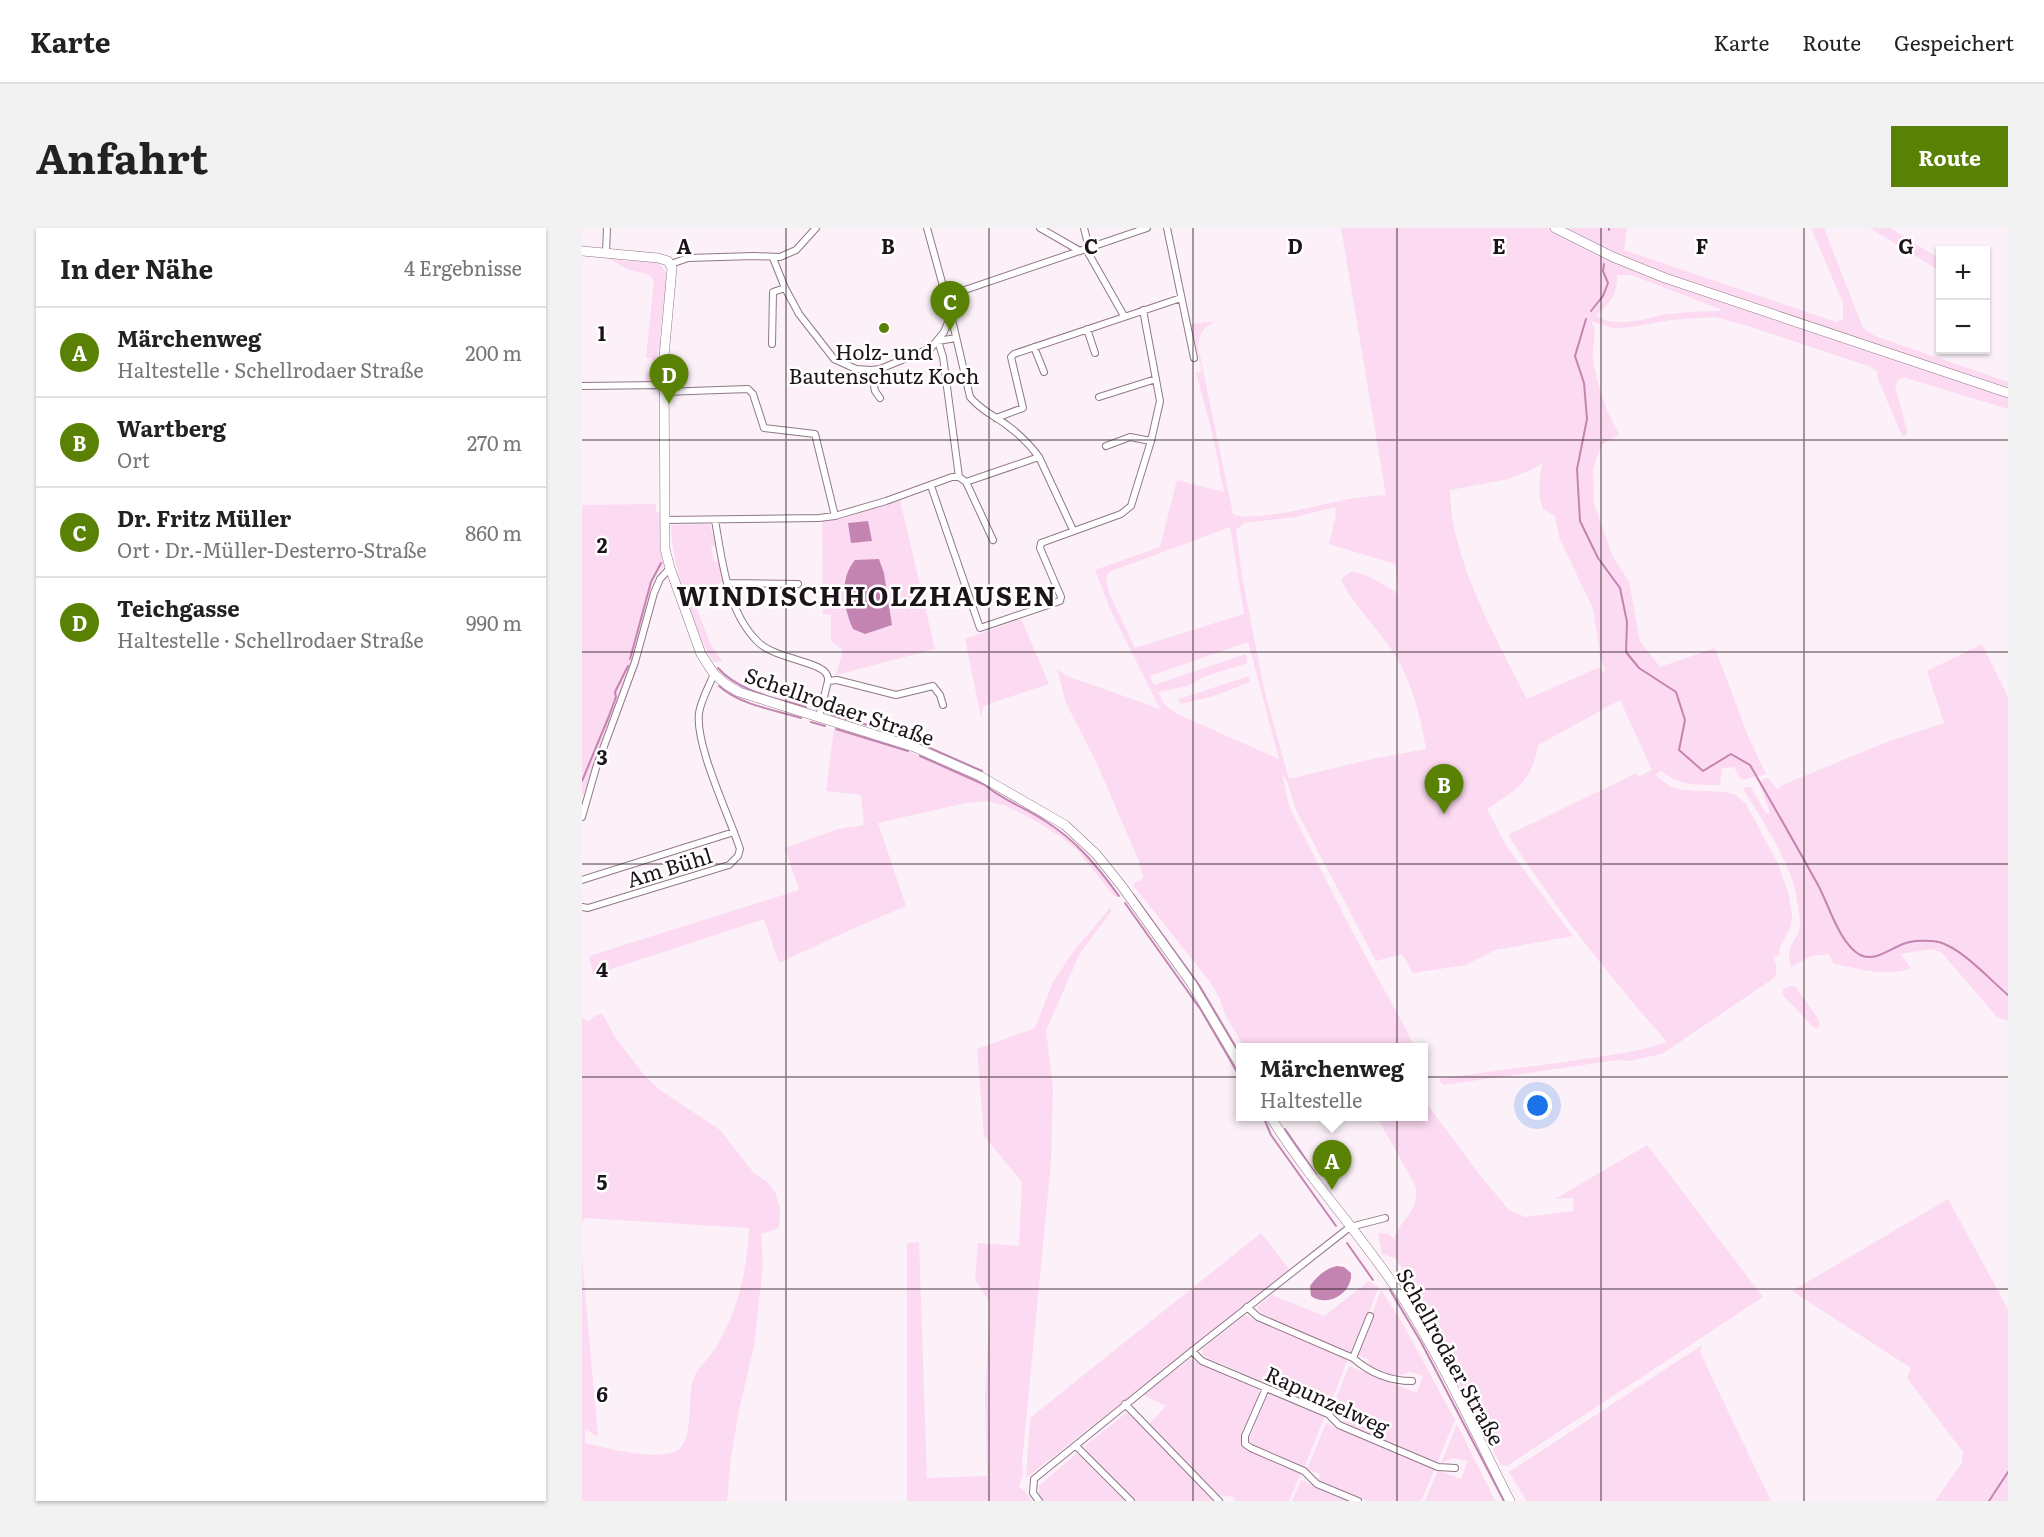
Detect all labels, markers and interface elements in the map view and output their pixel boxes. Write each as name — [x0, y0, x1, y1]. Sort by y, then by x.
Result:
text: Karte — [30, 20, 111, 62]
text: Karte — [1713, 26, 1769, 57]
text: Route — [1802, 26, 1861, 57]
text: Gespeichert — [1894, 26, 2014, 57]
text: Anfahrt — [36, 125, 208, 187]
button: Route — [1891, 126, 2008, 187]
text: A — [676, 230, 692, 260]
text: B — [881, 230, 895, 260]
text: C — [1084, 230, 1098, 260]
text: D — [1287, 230, 1303, 260]
text: E — [1492, 230, 1506, 260]
text: F — [1696, 230, 1709, 260]
text: G — [1898, 230, 1914, 260]
map controls — [1936, 246, 1990, 354]
button: + — [1936, 246, 1990, 300]
text: In der Nähe — [60, 248, 213, 287]
text: 4 Ergebnisse — [404, 252, 522, 282]
pin: C — [930, 282, 970, 331]
button: − — [1936, 300, 1990, 354]
text: 1 — [598, 317, 606, 347]
text: Märchenweg — [117, 321, 261, 354]
marker: Holz- und Bautenschutz Koch — [877, 321, 891, 335]
place label: Holz- und Bautenschutz Koch — [789, 335, 980, 390]
text: A — [72, 337, 87, 367]
text: 200 m — [465, 337, 522, 367]
text: Haltestelle · Schellrodaer Straße — [117, 354, 424, 384]
pin: D — [650, 354, 688, 404]
text: Wartberg — [117, 411, 226, 444]
text: B — [73, 427, 86, 457]
text: 270 m — [467, 427, 522, 457]
text: Ort — [117, 444, 150, 474]
text: Dr. Fritz Müller — [117, 501, 291, 534]
text: C — [72, 517, 87, 547]
text: 860 m — [465, 517, 522, 547]
text: 2 — [597, 529, 608, 559]
text: Ort · Dr.-Müller-Desterro-Straße — [117, 534, 427, 564]
district label: WINDISCHHOLZHAUSEN — [677, 574, 1057, 614]
text: Teichgasse — [117, 591, 240, 624]
text: D — [72, 607, 87, 637]
text: 990 m — [466, 607, 522, 637]
text: Haltestelle · Schellrodaer Straße — [117, 624, 424, 654]
street label: Schellrodaer Straße — [741, 658, 939, 752]
text: 3 — [596, 741, 608, 771]
pin: B — [1424, 764, 1464, 814]
street label: Am Bühl — [623, 838, 715, 894]
text: 4 — [596, 953, 608, 983]
popup — [1236, 1043, 1428, 1121]
text: Märchenweg — [1260, 1051, 1404, 1084]
text: Haltestelle — [1260, 1084, 1362, 1114]
your location — [1523, 1091, 1552, 1120]
pin: A — [1312, 1140, 1352, 1190]
text: 5 — [597, 1166, 608, 1196]
street label: Schellrodaer Straße — [1390, 1262, 1514, 1451]
street label: Rapunzelweg — [1261, 1357, 1396, 1441]
text: 6 — [596, 1378, 608, 1408]

